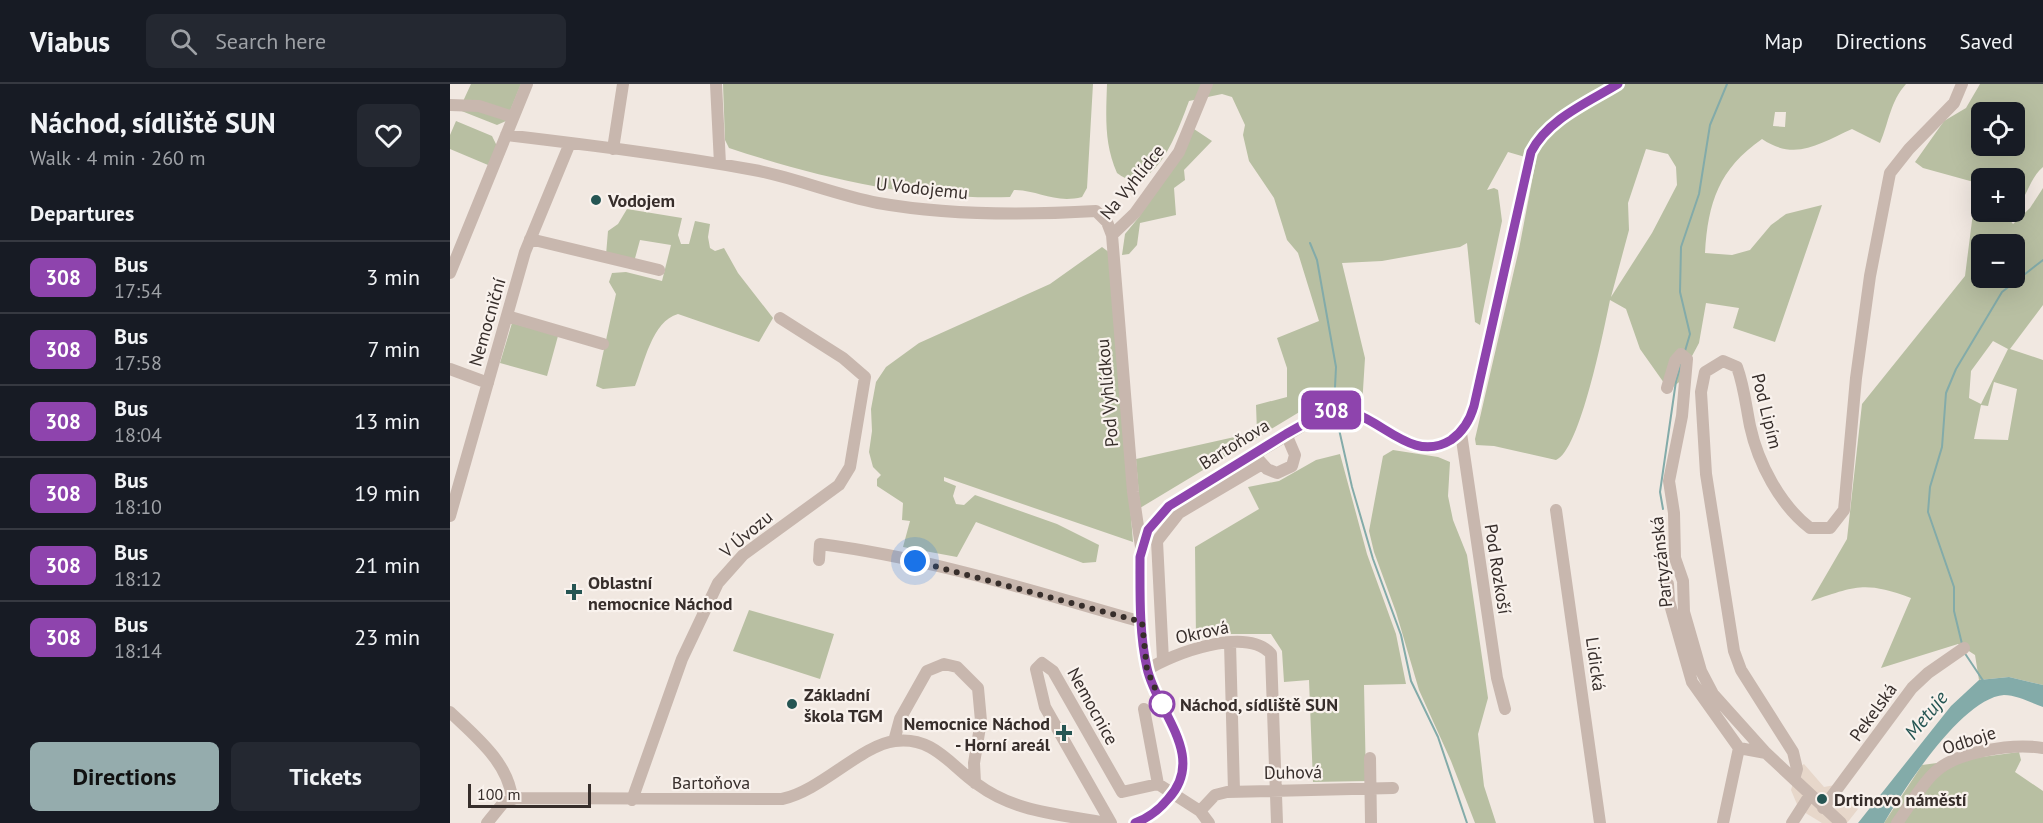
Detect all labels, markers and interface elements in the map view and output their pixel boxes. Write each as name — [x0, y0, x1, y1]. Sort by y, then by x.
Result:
search box — [146, 14, 566, 68]
text: Viabus — [30, 23, 110, 60]
icon: search — [167, 25, 200, 58]
text: Search here — [215, 27, 326, 55]
text: Map — [1764, 28, 1803, 55]
text: Directions — [1836, 28, 1927, 55]
text: Saved — [1960, 28, 2013, 55]
map controls — [1971, 102, 2025, 288]
button: locate — [1971, 102, 2025, 156]
text: Náchod, sídliště SUN — [30, 104, 276, 141]
button: heart — [357, 104, 420, 167]
street label: Na Vyhlídce — [1095, 140, 1169, 224]
text: Walk · 4 min · 260 m — [30, 145, 206, 171]
button: + — [1971, 168, 2025, 222]
street label: U Vodojemu — [875, 172, 969, 204]
place label: Vodojem — [607, 189, 675, 212]
marker: Vodojem — [589, 193, 603, 207]
text: Departures — [30, 199, 134, 227]
button: − — [1971, 234, 2025, 288]
text: Bus — [114, 250, 148, 278]
text: 3 min — [366, 263, 420, 291]
text: 308 — [45, 264, 81, 291]
street label: Nemocniční — [463, 275, 511, 369]
text: 17:54 — [114, 278, 162, 304]
text: Bus — [114, 322, 148, 350]
text: 7 min — [368, 335, 420, 363]
text: 308 — [45, 336, 81, 363]
street label: Pod Vyhlídkou — [1091, 338, 1123, 448]
text: 17:58 — [114, 350, 162, 376]
street label: Pod Lipím — [1747, 371, 1787, 451]
line badge: 308 — [1296, 390, 1366, 430]
text: Bus — [114, 394, 148, 422]
text: 308 — [1313, 397, 1349, 424]
text: 13 min — [354, 407, 420, 435]
text: 308 — [45, 408, 81, 435]
street label: Bartoňova — [1195, 413, 1273, 475]
text: 18:04 — [114, 422, 162, 448]
text: Bus — [114, 466, 148, 494]
text: 19 min — [354, 479, 420, 507]
text: 308 — [45, 480, 81, 507]
text: 18:10 — [114, 494, 162, 520]
street label: V Úvozu — [714, 505, 777, 563]
street label: Partyzánská — [1645, 515, 1677, 609]
street label: Pod Rozkoší — [1480, 522, 1517, 616]
text: Bus — [114, 538, 148, 566]
your location — [900, 546, 930, 576]
text: 21 min — [354, 551, 420, 579]
text: 308 — [45, 552, 81, 579]
text: 18:12 — [114, 566, 162, 592]
place label: Oblastní nemocnice Náchod — [588, 571, 732, 615]
marker: Oblastní nemocnice Náchod — [565, 583, 583, 601]
text: Bus — [114, 610, 148, 638]
street label: Okrová — [1173, 615, 1231, 649]
text: 23 min — [354, 623, 420, 651]
text: 308 — [45, 624, 81, 651]
street label: Lidická — [1581, 636, 1611, 692]
text: 18:14 — [114, 638, 162, 664]
street label: Nemocnice — [1062, 663, 1124, 749]
street label: Pekelská — [1844, 678, 1902, 746]
place label: Základní škola TGM — [804, 683, 883, 727]
water label: Metuje — [1899, 685, 1954, 745]
marker: Náchod, sídliště SUN — [1149, 691, 1175, 717]
place label: Náchod, sídliště SUN — [1180, 693, 1338, 716]
marker: Základní škola TGM — [785, 697, 799, 711]
place label: Nemocnice Náchod - Horní areál — [904, 712, 1051, 756]
street label: Odboje — [1939, 721, 1999, 759]
marker: Nemocnice Náchod - Horní areál — [1055, 724, 1073, 742]
button: Directions — [30, 742, 219, 811]
button: Tickets — [231, 742, 420, 811]
street label: Duhová — [1264, 760, 1322, 784]
street label: Bartoňova — [672, 771, 750, 794]
scale bar — [468, 781, 591, 808]
text: 100 m — [477, 784, 520, 804]
place label: Drtinovo náměstí — [1834, 788, 1967, 811]
marker: Drtinovo náměstí — [1815, 792, 1829, 806]

